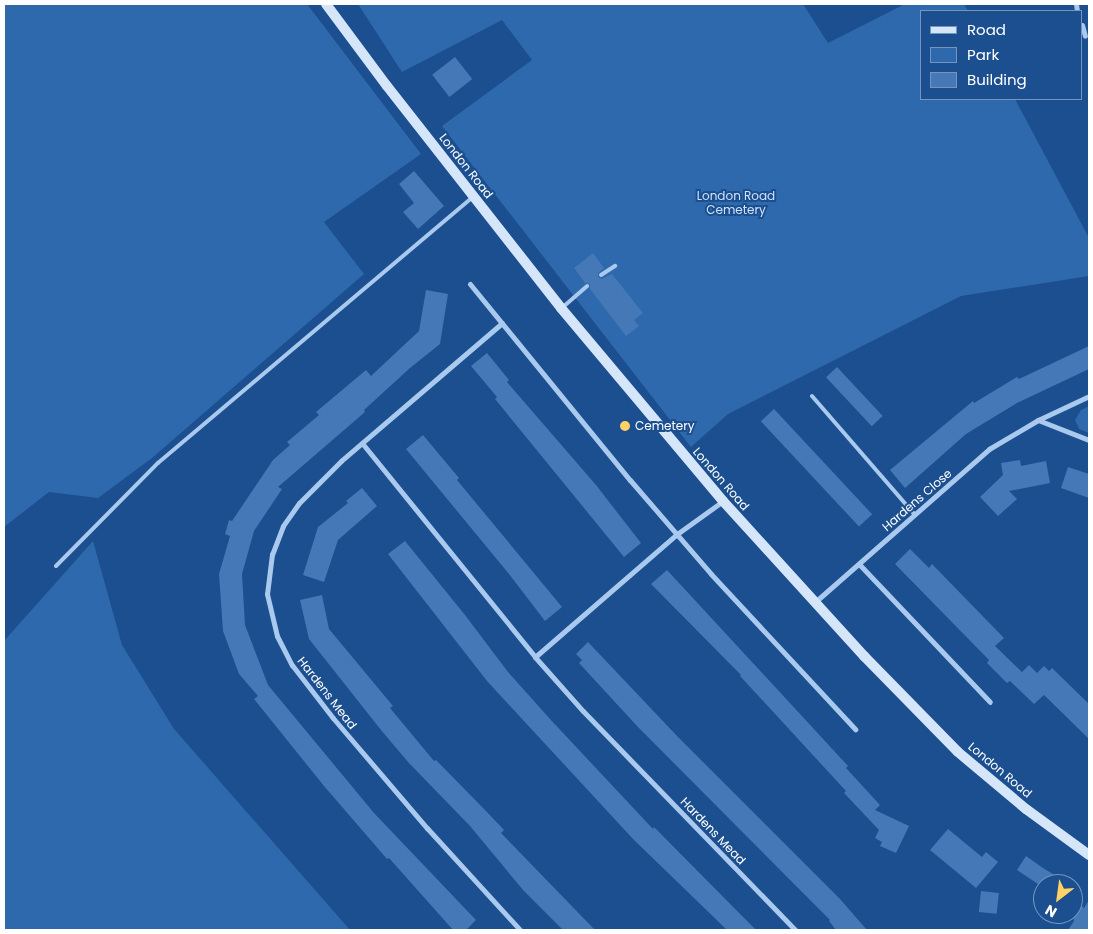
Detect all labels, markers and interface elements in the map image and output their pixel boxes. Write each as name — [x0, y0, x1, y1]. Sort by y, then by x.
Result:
legend — [920, 10, 1083, 100]
text: Road — [967, 19, 1006, 40]
text: Park — [967, 44, 999, 65]
text: Building — [967, 69, 1027, 90]
street label: London Road — [436, 131, 496, 201]
park label: London Road Cemetery — [697, 189, 775, 217]
place label: Cemetery — [635, 419, 695, 433]
marker: Cemetery — [619, 420, 631, 432]
street label: London Road — [690, 445, 752, 513]
street label: Hardens Close — [879, 466, 955, 534]
street label: Hardens Mead — [294, 654, 360, 732]
street label: London Road — [965, 739, 1035, 801]
street label: Hardens Mead — [677, 794, 749, 868]
north arrow — [1033, 874, 1083, 924]
text: N — [1041, 900, 1061, 922]

